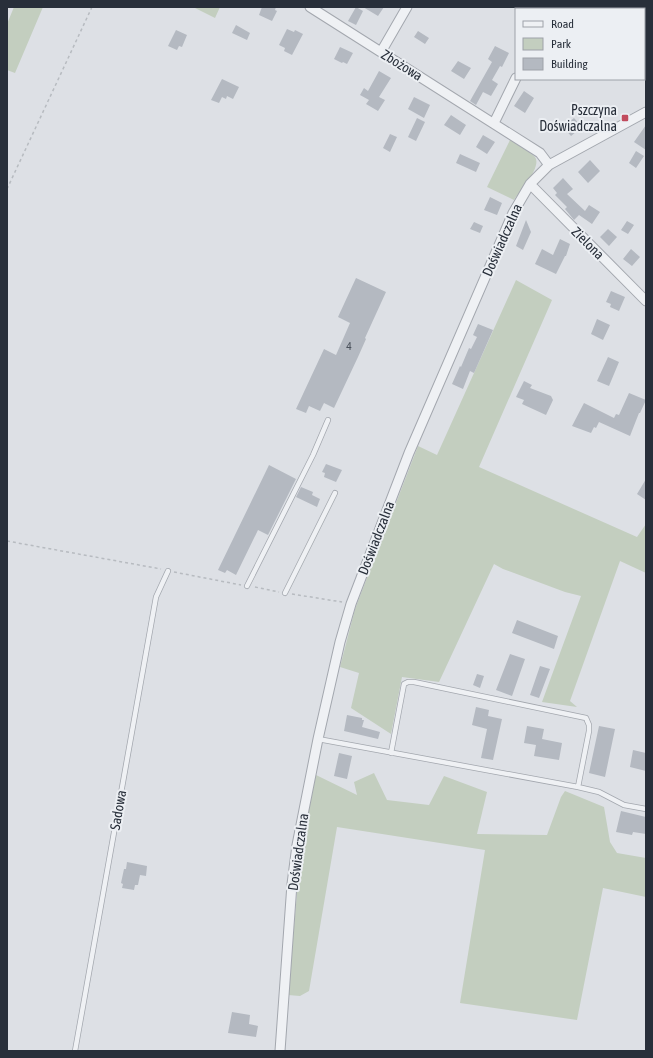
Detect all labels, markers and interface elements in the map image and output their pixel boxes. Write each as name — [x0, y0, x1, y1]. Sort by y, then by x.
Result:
legend — [515, 8, 645, 80]
text: Road — [551, 17, 574, 31]
text: Park — [551, 37, 572, 51]
street label: Zbożowa — [378, 46, 426, 84]
text: Building — [551, 57, 589, 71]
place label: Pszczyna Doświadczalna — [539, 102, 617, 134]
marker: Pszczyna Doświadczalna — [620, 113, 630, 123]
street label: Doświadczalna — [479, 201, 525, 279]
street label: Zielona — [568, 223, 608, 263]
house number: 4 — [346, 339, 352, 353]
street label: Doświadczalna — [355, 499, 397, 577]
street label: Sadowa — [107, 789, 129, 831]
street label: Doświadczalna — [285, 812, 311, 892]

